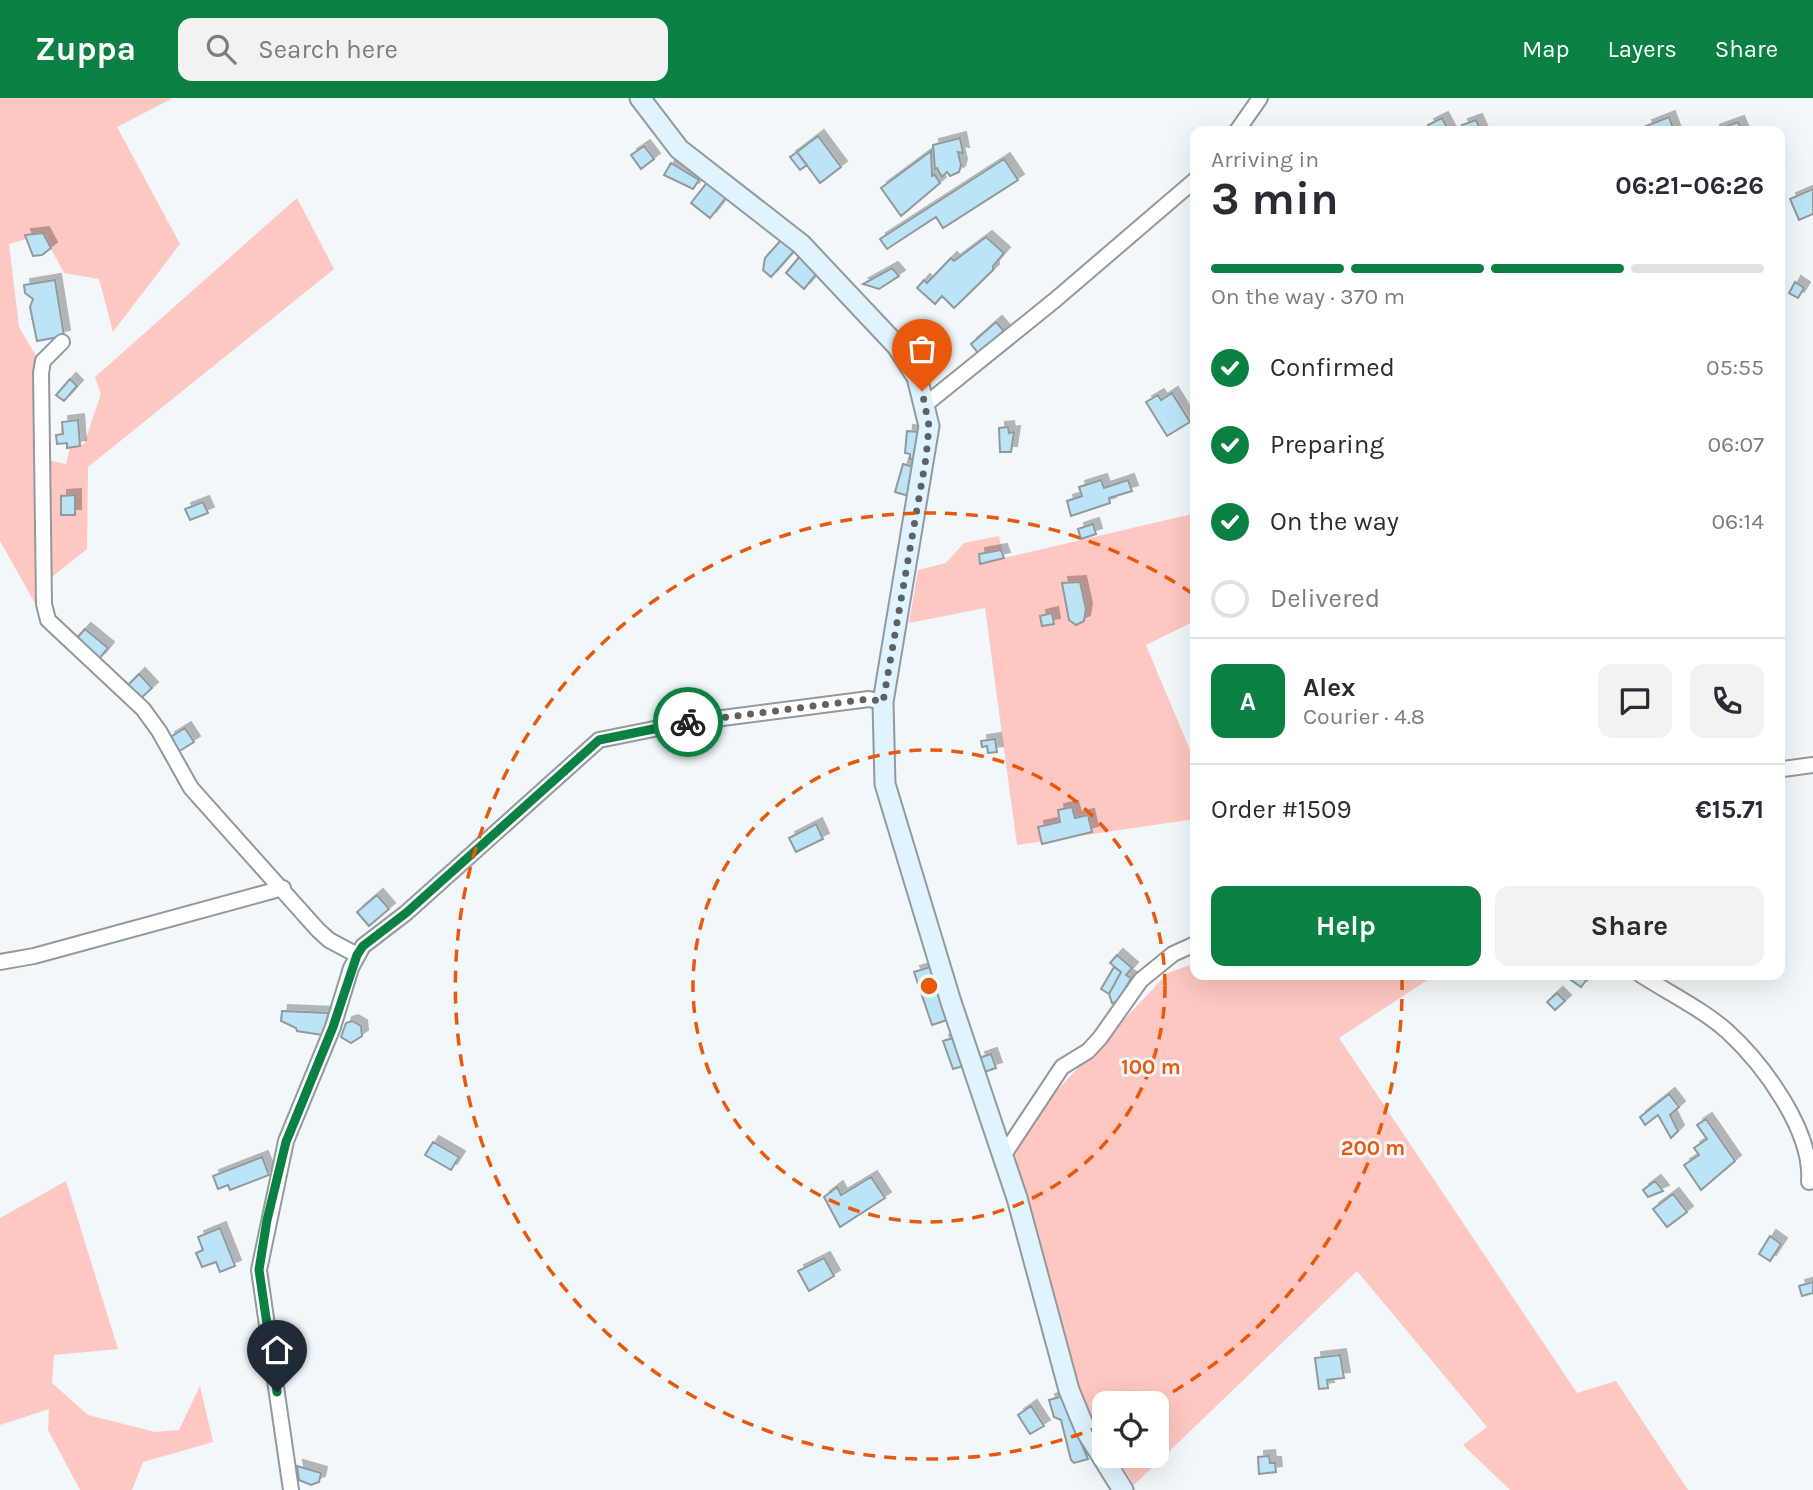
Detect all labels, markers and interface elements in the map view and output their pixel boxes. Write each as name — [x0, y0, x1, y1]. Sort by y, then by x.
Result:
search box — [178, 18, 668, 81]
text: Zuppa — [35, 30, 136, 68]
icon: search — [202, 30, 240, 68]
text: Search here — [258, 34, 398, 65]
text: Map — [1522, 35, 1570, 63]
text: Layers — [1608, 35, 1677, 63]
text: Share — [1715, 35, 1778, 63]
text: Arriving in — [1211, 146, 1319, 173]
text: 06:21–06:26 — [1615, 170, 1764, 201]
text: 3 min — [1211, 172, 1339, 226]
text: On the way · 370 m — [1211, 283, 1405, 310]
pin — [892, 319, 952, 391]
icon: bag — [903, 330, 941, 368]
icon: check — [1211, 349, 1249, 387]
text: Confirmed — [1270, 352, 1395, 383]
text: 05:55 — [1706, 354, 1764, 381]
icon: check — [1211, 426, 1249, 464]
text: Preparing — [1270, 429, 1384, 460]
text: 06:07 — [1707, 431, 1764, 458]
icon: check — [1211, 503, 1249, 541]
text: On the way — [1270, 506, 1399, 537]
text: 06:14 — [1711, 508, 1764, 535]
text: Delivered — [1270, 583, 1380, 614]
button: chat — [1598, 664, 1672, 738]
button: phone — [1690, 664, 1764, 738]
text: Alex — [1303, 672, 1355, 703]
text: A — [1240, 686, 1256, 717]
courier — [653, 687, 723, 757]
icon: bike — [669, 703, 707, 741]
text: Courier · 4.8 — [1303, 703, 1425, 730]
text: Order #1509 — [1211, 794, 1352, 825]
text: €15.71 — [1695, 794, 1764, 825]
button: Help — [1211, 886, 1481, 966]
button: Share — [1495, 886, 1764, 966]
centre of rings — [917, 974, 941, 998]
text: 100 m — [1121, 1055, 1181, 1079]
text: 200 m — [1341, 1136, 1405, 1160]
pin — [247, 1320, 307, 1392]
icon: home — [258, 1331, 296, 1369]
map controls — [1092, 1391, 1169, 1468]
button: locate — [1092, 1391, 1169, 1468]

